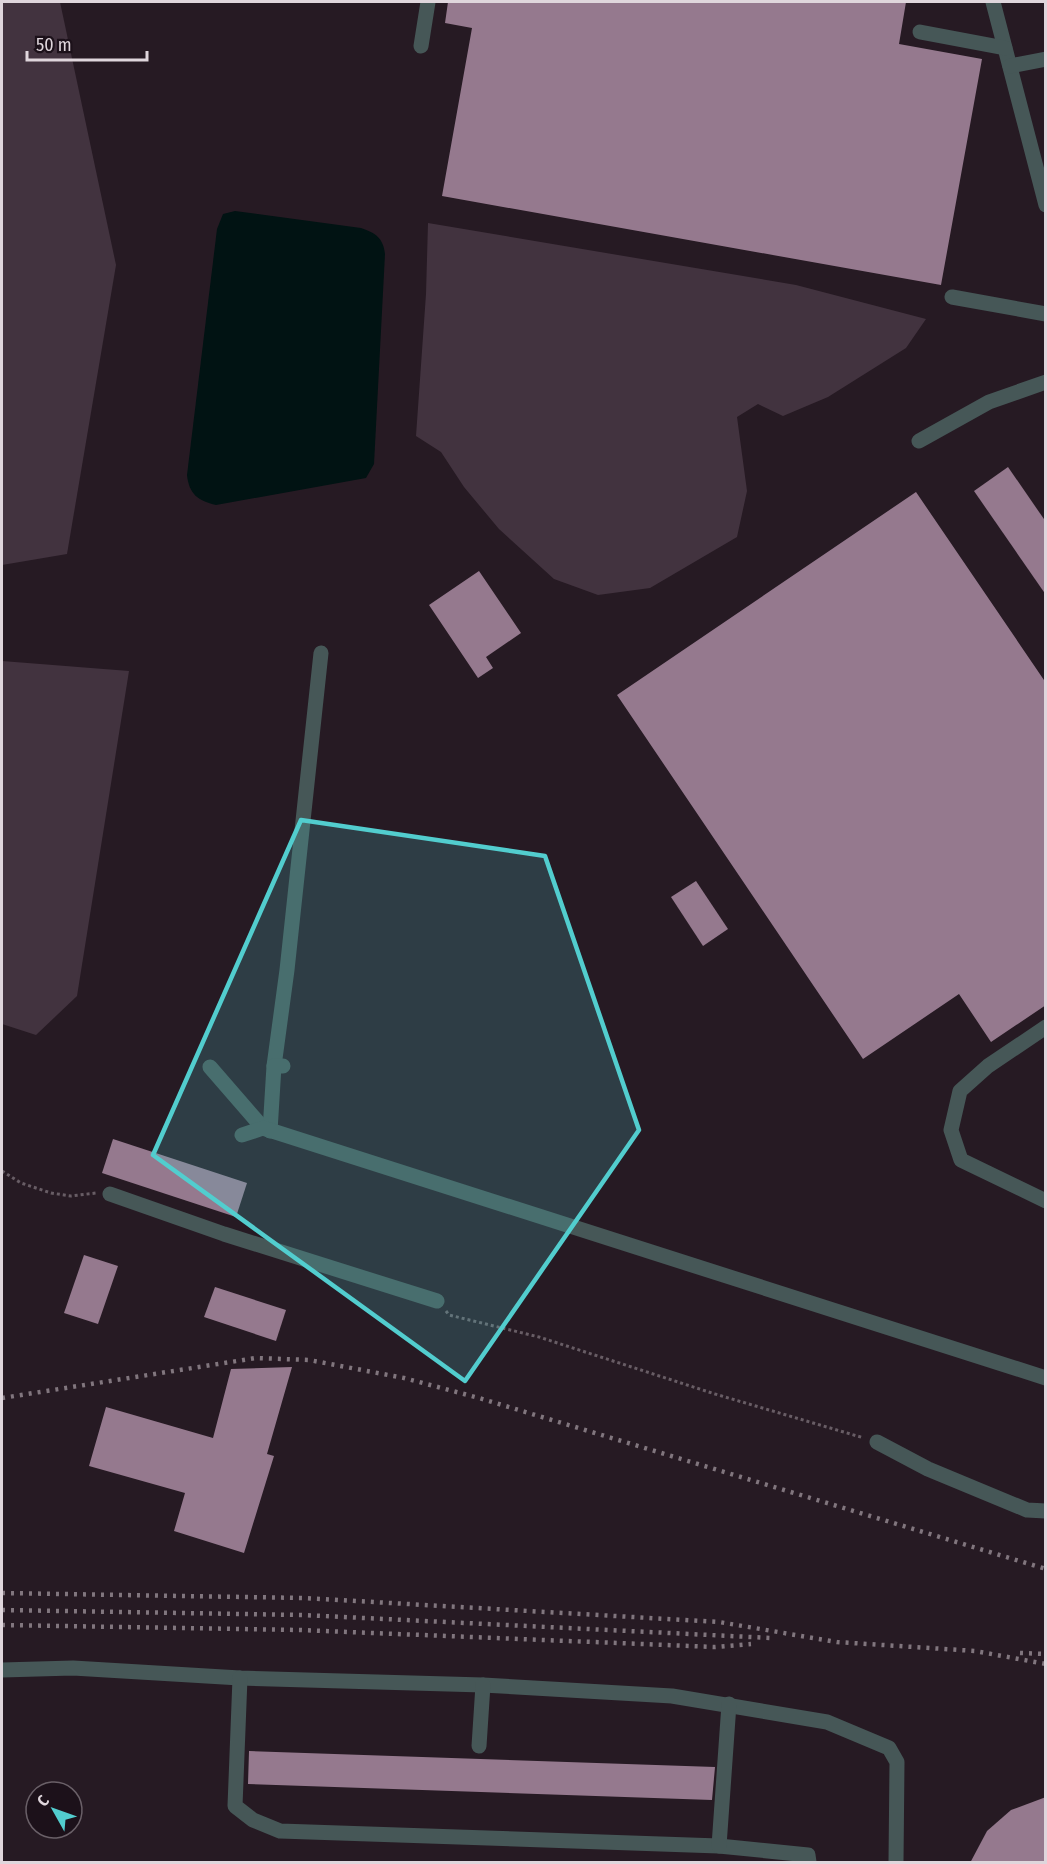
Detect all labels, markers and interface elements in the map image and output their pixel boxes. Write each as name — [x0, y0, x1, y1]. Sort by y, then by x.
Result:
scale bar — [27, 24, 147, 62]
text: 50 m — [36, 34, 72, 56]
north arrow — [24, 1780, 84, 1840]
text: С — [33, 1791, 53, 1810]

